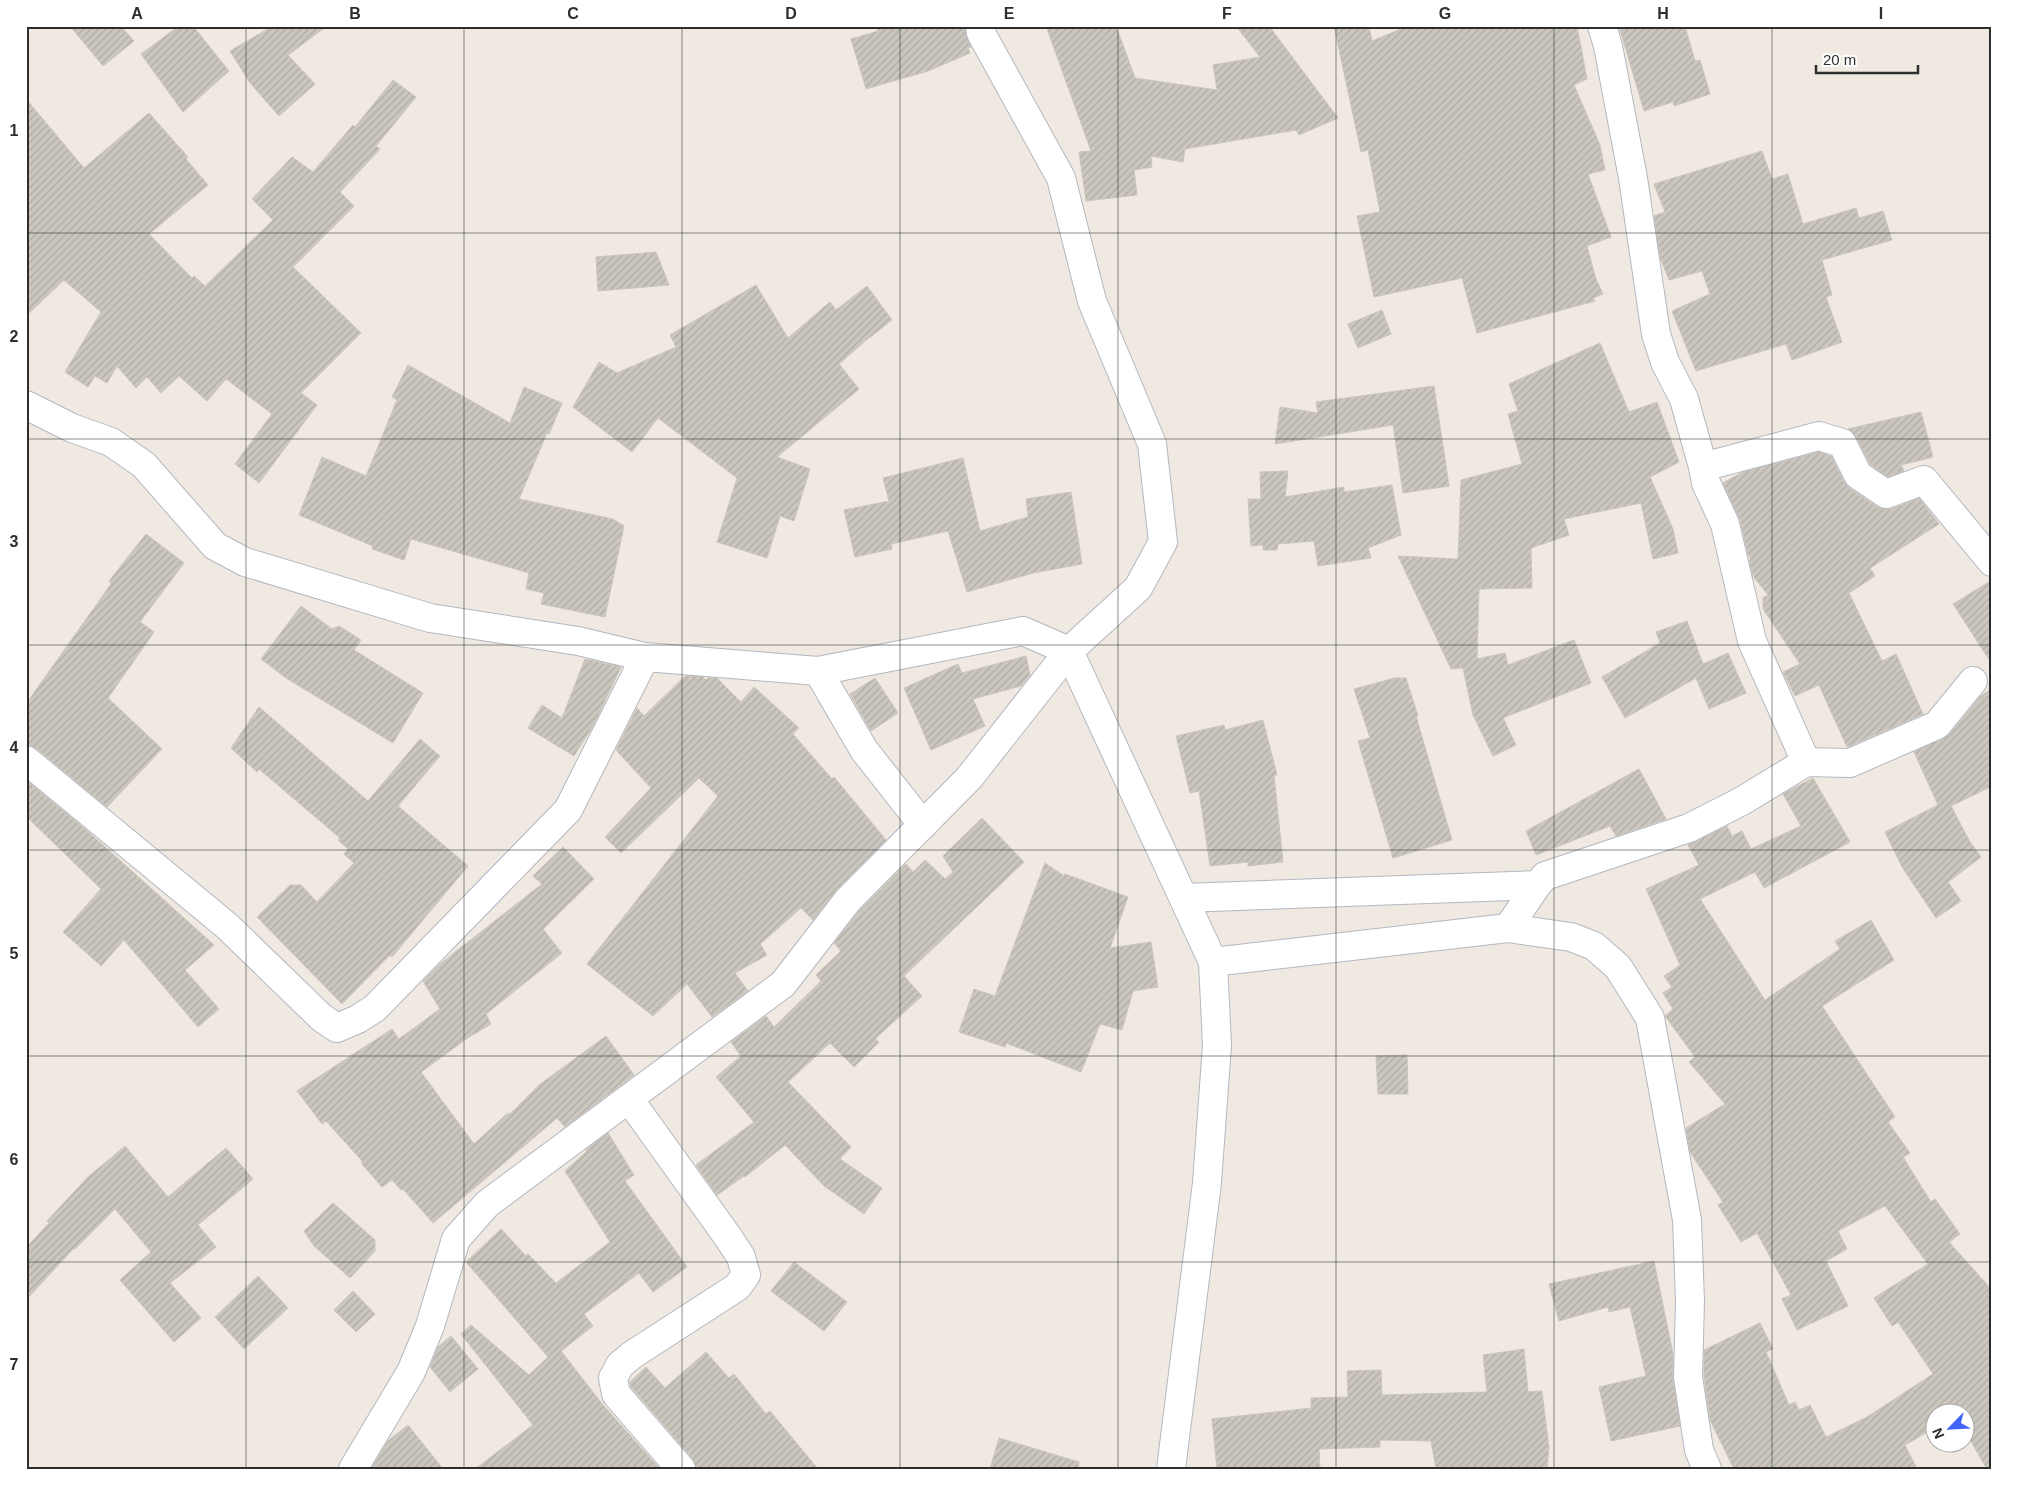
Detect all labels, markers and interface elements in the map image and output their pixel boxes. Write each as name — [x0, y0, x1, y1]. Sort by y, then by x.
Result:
text: A — [131, 5, 143, 22]
text: B — [349, 5, 361, 22]
text: C — [567, 5, 579, 22]
text: D — [785, 5, 797, 22]
text: E — [1004, 5, 1015, 22]
text: F — [1222, 5, 1232, 22]
text: G — [1439, 5, 1451, 22]
text: H — [1657, 5, 1669, 22]
text: I — [1879, 5, 1883, 22]
scale bar — [1816, 42, 1918, 74]
text: 20 m — [1823, 51, 1856, 68]
text: 1 — [10, 122, 19, 139]
text: 2 — [10, 328, 19, 345]
text: 3 — [10, 533, 19, 550]
text: 4 — [10, 739, 19, 756]
text: 5 — [10, 945, 19, 962]
text: 6 — [10, 1151, 19, 1168]
text: 7 — [10, 1356, 19, 1373]
north arrow — [1926, 1402, 1976, 1452]
text: N — [1929, 1425, 1947, 1441]

